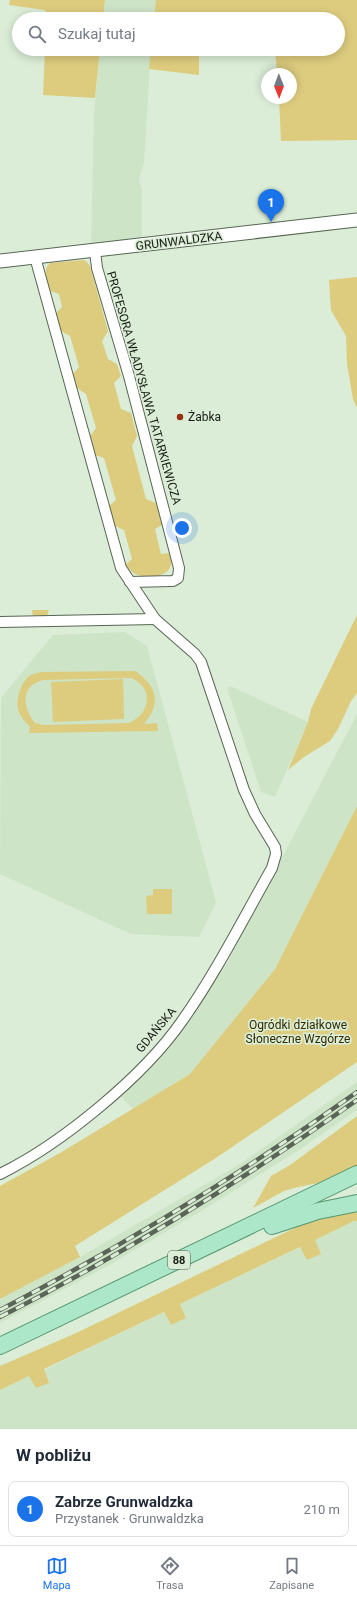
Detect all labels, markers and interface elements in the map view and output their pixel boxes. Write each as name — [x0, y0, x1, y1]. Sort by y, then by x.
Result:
search box — [12, 12, 345, 56]
icon: search — [26, 23, 48, 45]
text: Szukaj tutaj — [58, 25, 136, 43]
north arrow — [261, 68, 297, 104]
pin: 1 — [258, 189, 284, 222]
street label: GRUNWALDZKA — [135, 229, 223, 253]
street label: PROFESORA WŁADYSŁAWA TATARKIEWICZA — [104, 270, 184, 506]
place label: Żabka — [188, 409, 221, 424]
marker: Żabka — [175, 412, 185, 422]
your location — [172, 518, 192, 538]
street label: GDAŃSKA — [132, 1004, 179, 1055]
park label: Ogródki działkowe Słoneczne Wzgórze — [246, 1018, 350, 1046]
road number: 88 — [168, 1251, 190, 1269]
text: W pobliżu — [16, 1445, 91, 1465]
text: Zabrze Grunwaldzka — [55, 1493, 193, 1511]
text: 1 — [26, 1502, 34, 1517]
text: 210 m — [303, 1502, 340, 1517]
text: Przystanek · Grunwaldzka — [55, 1511, 204, 1526]
tab: Mapa — [43, 1555, 71, 1592]
tab: Trasa — [156, 1555, 184, 1592]
tab: Zapisane — [269, 1555, 314, 1592]

